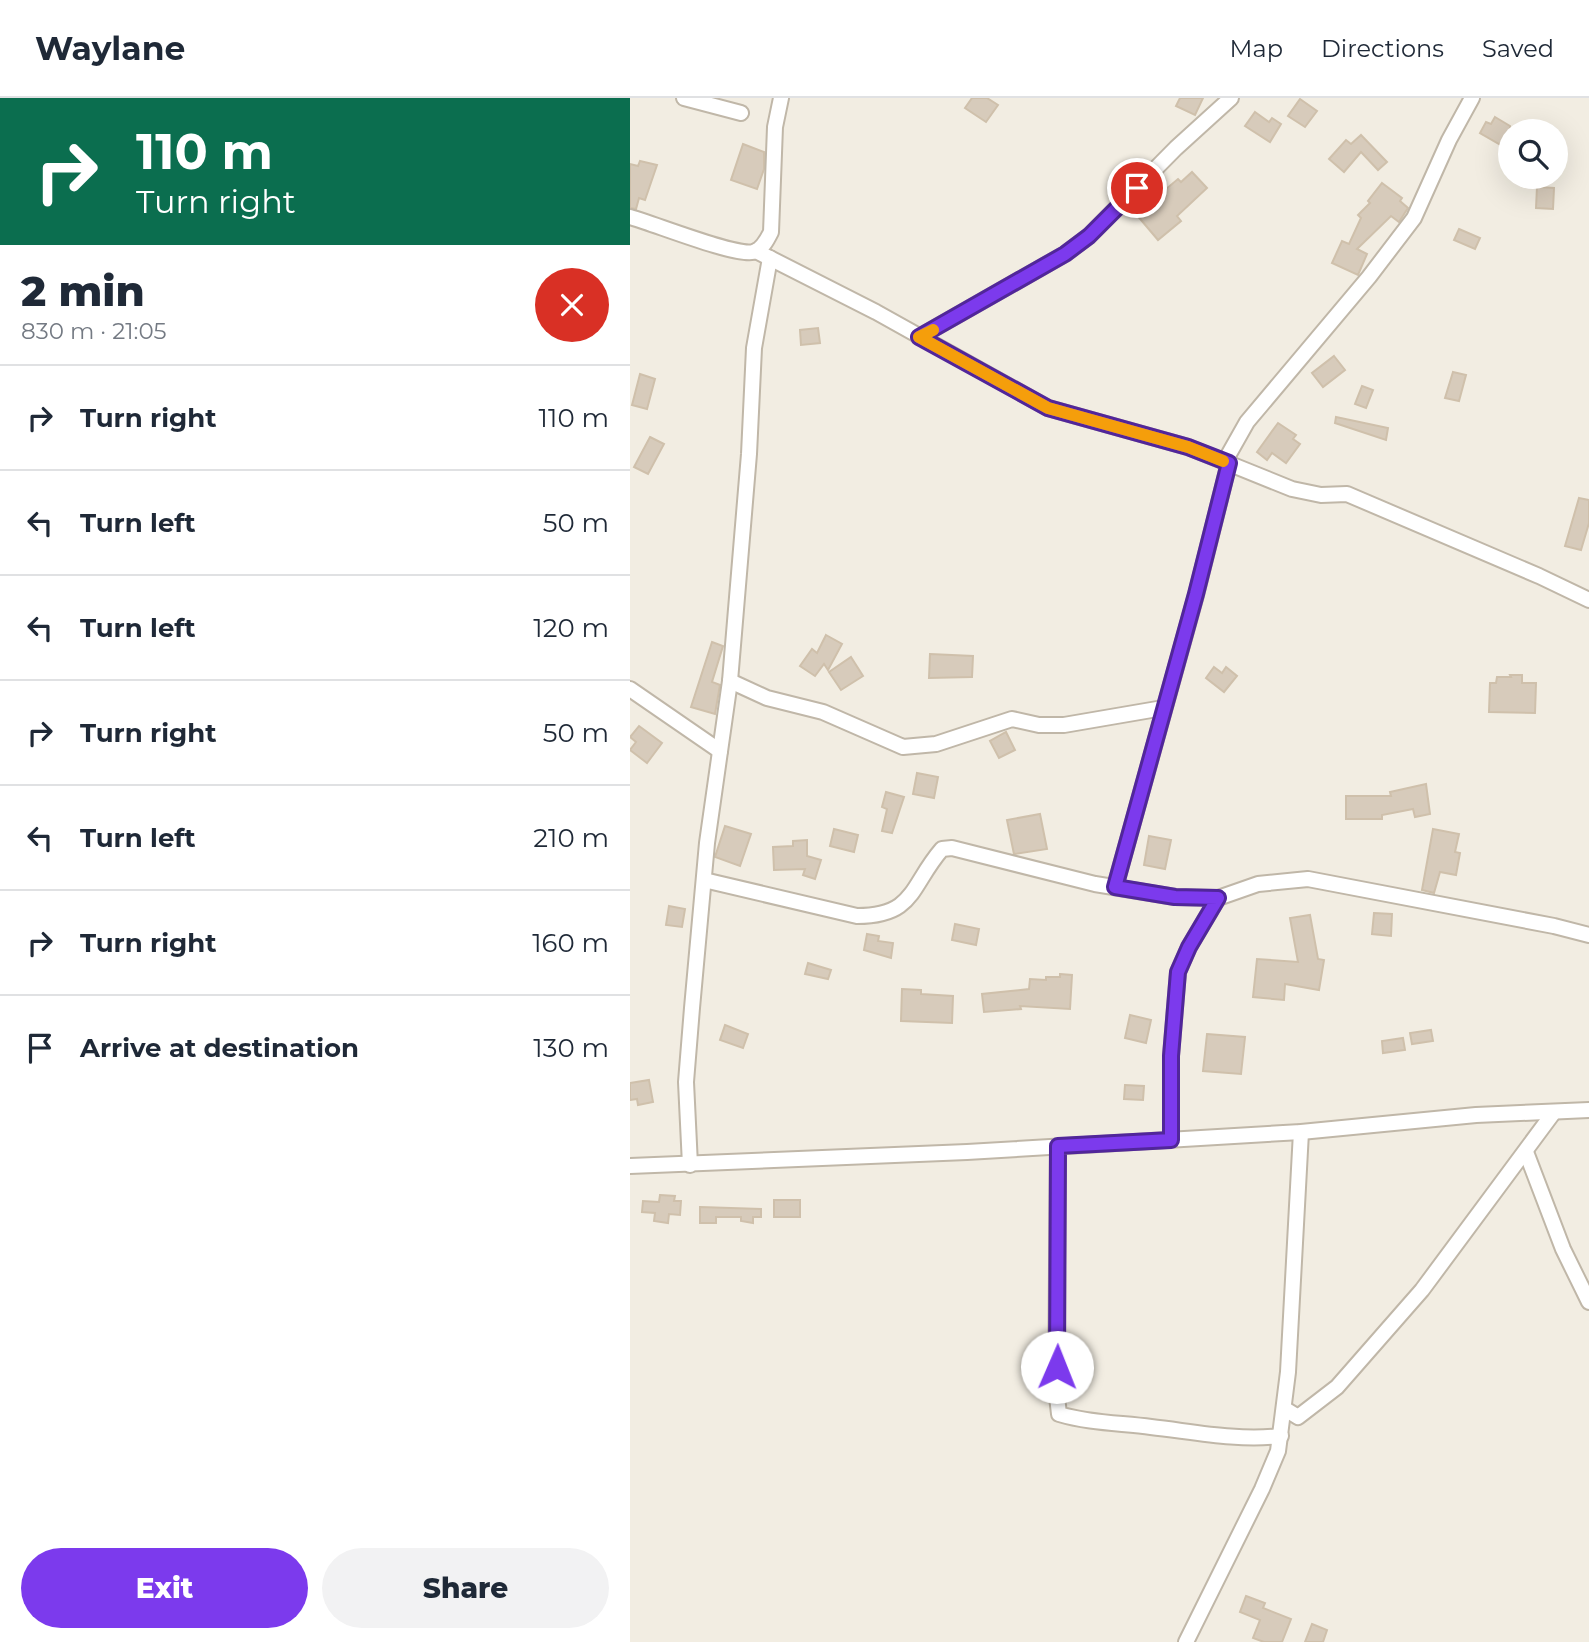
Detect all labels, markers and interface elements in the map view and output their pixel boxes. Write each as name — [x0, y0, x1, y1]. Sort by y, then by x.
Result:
text: Waylane — [35, 28, 185, 68]
text: Map — [1230, 34, 1283, 63]
text: Directions — [1321, 34, 1444, 63]
text: Saved — [1482, 34, 1554, 63]
map controls — [1498, 119, 1568, 189]
button: search — [1498, 119, 1568, 189]
text: 110 m — [136, 122, 273, 181]
icon: right — [21, 126, 112, 217]
pin — [1107, 158, 1167, 218]
icon: arrive — [1118, 169, 1156, 207]
text: Turn right — [136, 182, 296, 221]
text: 2 min — [21, 265, 145, 317]
button: close — [535, 268, 609, 342]
text: 830 m · 21:05 — [21, 317, 167, 345]
icon: right — [21, 399, 59, 437]
text: Turn right — [80, 402, 216, 434]
text: 110 m — [539, 402, 609, 434]
icon: left — [21, 504, 59, 542]
text: Turn left — [80, 507, 196, 539]
text: 50 m — [543, 507, 609, 539]
icon: left — [21, 609, 59, 647]
text: Turn left — [80, 612, 196, 644]
text: 120 m — [533, 612, 609, 644]
icon: right — [21, 714, 59, 752]
text: Turn right — [80, 717, 216, 749]
text: 50 m — [543, 717, 609, 749]
icon: left — [21, 819, 59, 857]
text: Turn left — [80, 822, 196, 854]
text: 210 m — [533, 822, 609, 854]
icon: right — [21, 924, 59, 962]
text: Turn right — [80, 927, 216, 959]
text: 160 m — [532, 927, 609, 959]
icon: arrive — [21, 1029, 59, 1067]
text: Arrive at destination — [80, 1032, 359, 1064]
text: 130 m — [533, 1032, 609, 1064]
position arrow — [1020, 1330, 1094, 1404]
button: Exit — [21, 1548, 308, 1628]
button: Share — [322, 1548, 609, 1628]

